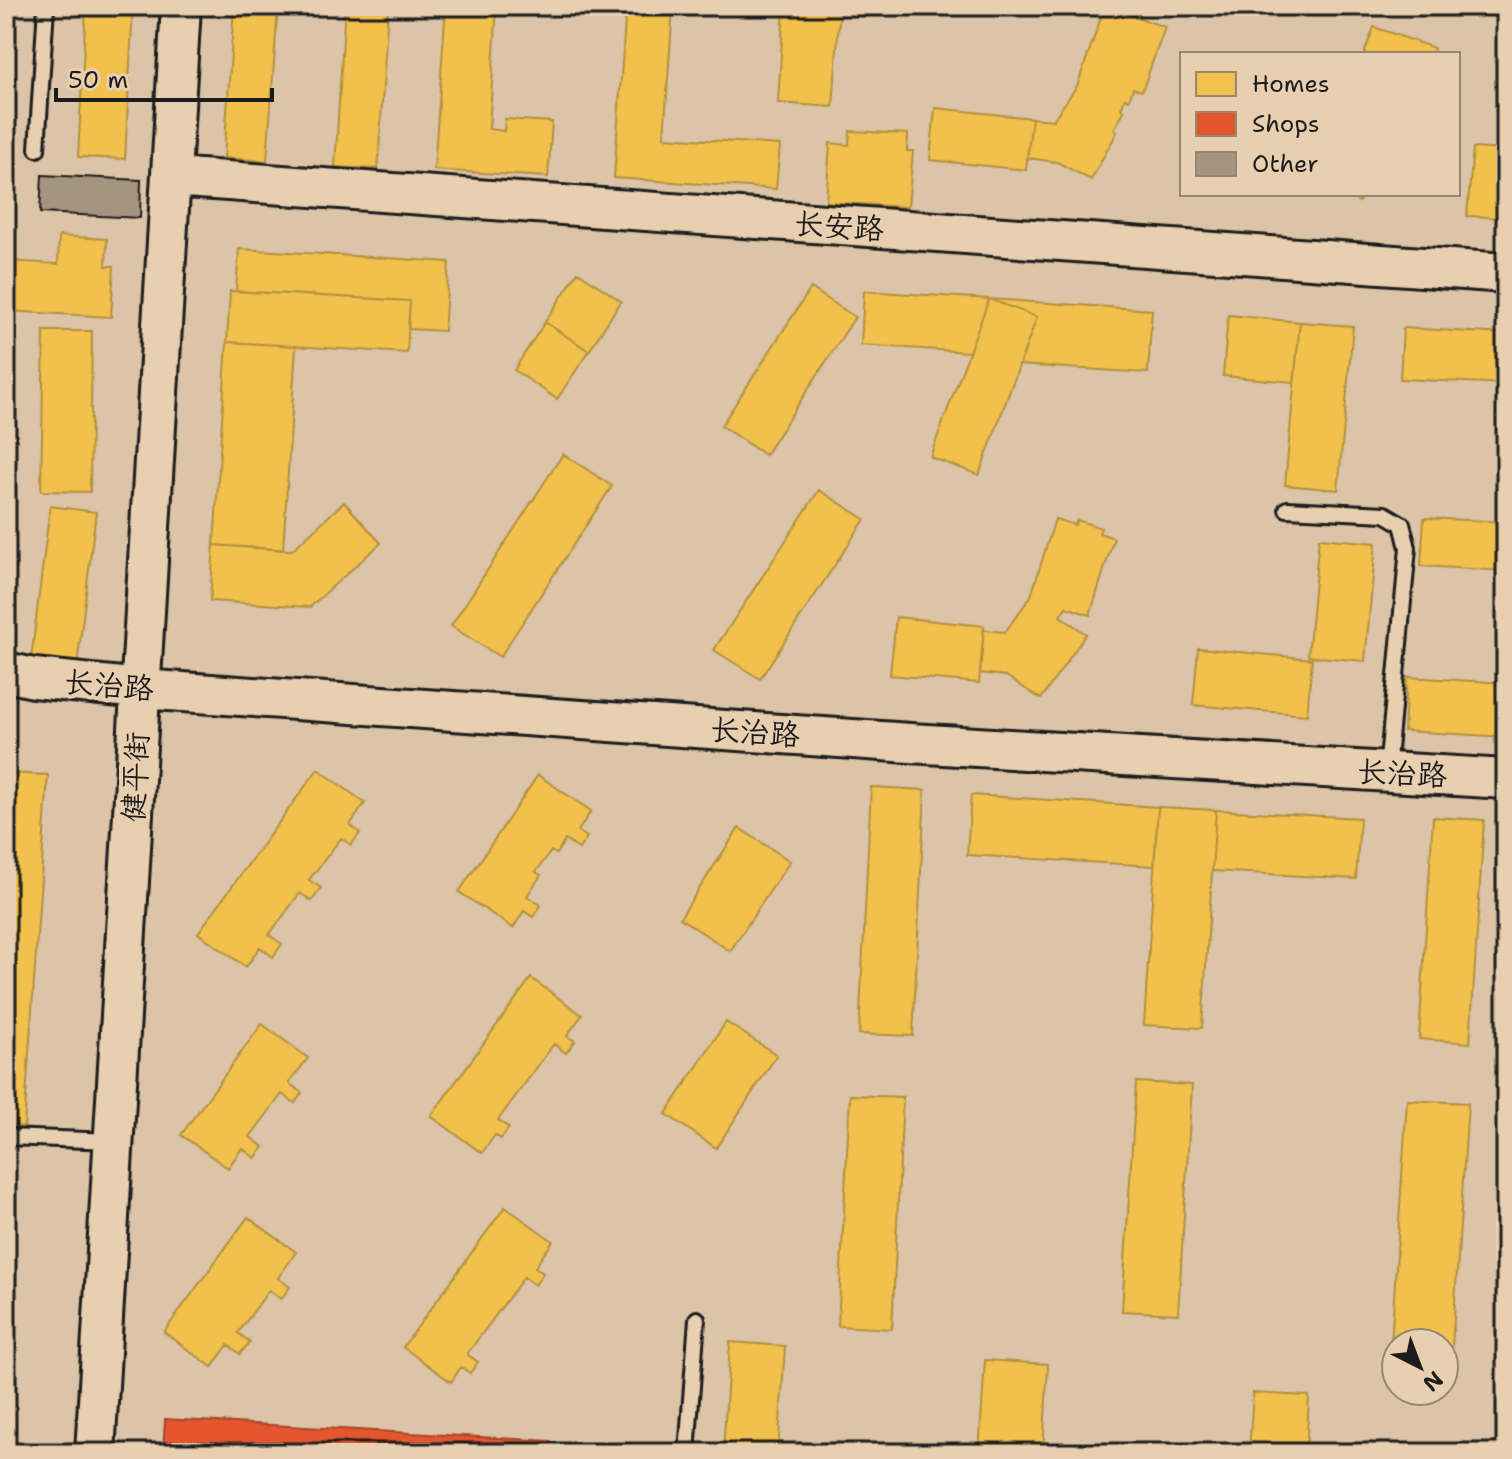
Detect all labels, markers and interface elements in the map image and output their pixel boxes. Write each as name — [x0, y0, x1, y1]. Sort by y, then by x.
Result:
scale bar — [56, 52, 272, 102]
legend — [1180, 52, 1460, 196]
text: 50 m — [68, 64, 128, 96]
text: Homes — [1252, 68, 1330, 100]
text: Shops — [1252, 108, 1320, 140]
text: Other — [1252, 148, 1319, 180]
street label: 长安路 — [793, 202, 885, 250]
street label: 长治路 — [62, 661, 156, 709]
street label: 长治路 — [709, 708, 801, 756]
street label: 健平街 — [112, 731, 158, 823]
street label: 长治路 — [1356, 750, 1448, 796]
north arrow — [1380, 1327, 1460, 1407]
text: N — [1417, 1365, 1449, 1398]

